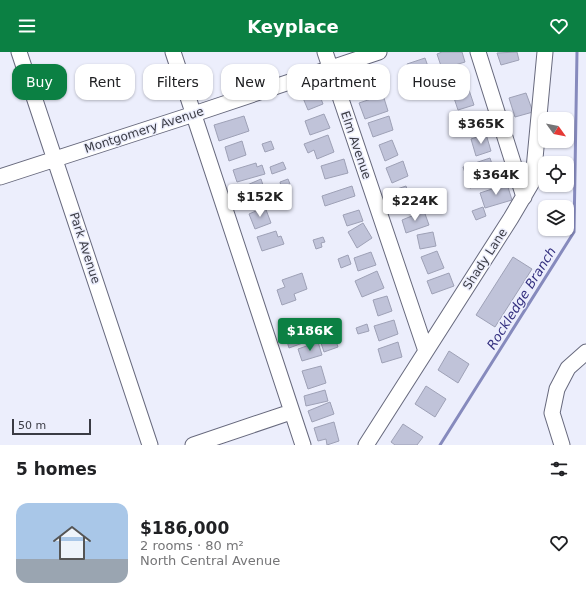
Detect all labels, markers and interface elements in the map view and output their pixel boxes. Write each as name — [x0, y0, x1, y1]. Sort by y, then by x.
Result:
icon: menu — [16, 15, 38, 37]
icon: heart — [548, 15, 570, 37]
text: Keyplace — [247, 16, 339, 37]
chip: Buy — [12, 64, 67, 100]
chip: Rent — [75, 64, 135, 100]
chip: Filters — [143, 64, 213, 100]
chip: New — [221, 64, 279, 100]
chip: Apartment — [287, 64, 390, 100]
chip: House — [398, 64, 470, 100]
street label: Montgomery Avenue — [83, 104, 205, 156]
street label: Elm Avenue — [338, 109, 374, 181]
pin: $365K — [453, 111, 509, 145]
north arrow — [538, 112, 574, 148]
map controls — [538, 112, 574, 236]
text: $365K — [458, 116, 504, 131]
button: locate — [538, 156, 574, 192]
pin: $364K — [468, 162, 524, 196]
text: $364K — [473, 167, 519, 182]
pin: $152K — [232, 184, 288, 218]
pin: $224K — [387, 188, 443, 222]
text: $152K — [237, 189, 283, 204]
text: $224K — [392, 193, 438, 208]
button: layers — [538, 200, 574, 236]
street label: Park Avenue — [67, 210, 103, 286]
street label: Shady Lane — [460, 226, 510, 292]
water label: Rockledge Branch — [484, 244, 559, 352]
pin: $186K — [282, 318, 338, 352]
text: $186K — [287, 323, 333, 338]
scale bar — [12, 417, 91, 436]
text: 50 m — [18, 419, 46, 432]
icon: filters — [548, 458, 570, 480]
text: 5 homes — [16, 459, 97, 479]
text: $186,000 — [140, 518, 229, 538]
icon: home — [48, 519, 96, 567]
icon: heart — [548, 532, 570, 554]
text: 2 rooms · 80 m² — [140, 538, 244, 553]
text: North Central Avenue — [140, 553, 280, 568]

